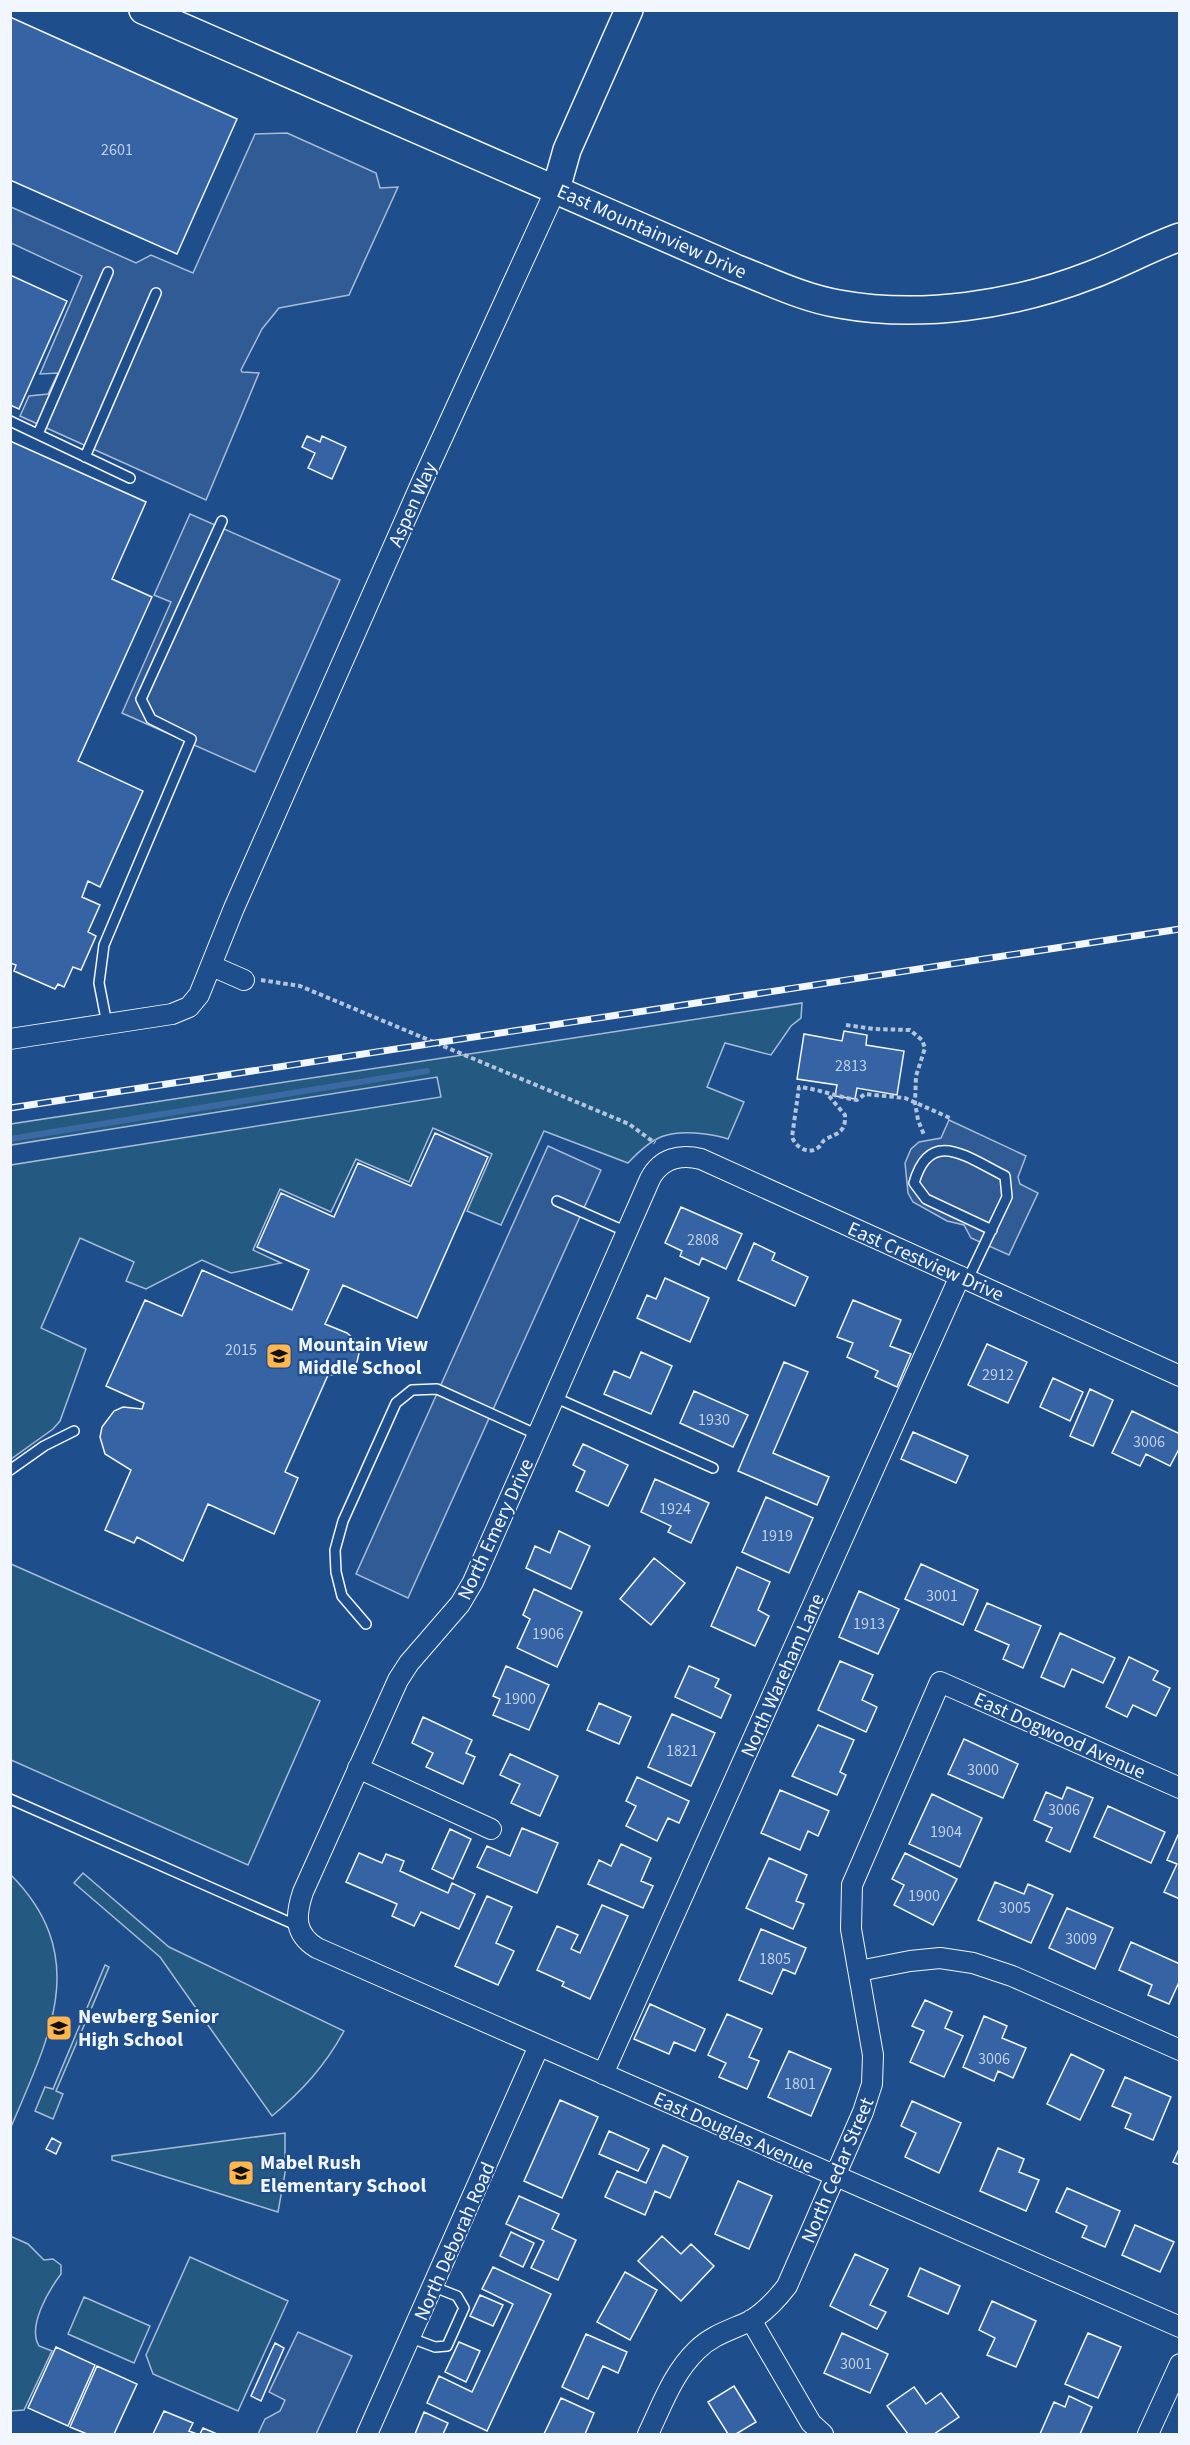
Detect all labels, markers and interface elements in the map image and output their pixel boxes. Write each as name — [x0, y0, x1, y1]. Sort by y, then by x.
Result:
house number: 2601 — [101, 139, 133, 161]
street label: East Mountainview Drive — [552, 177, 751, 286]
street label: Aspen Way — [382, 457, 444, 551]
house number: 2813 — [835, 1055, 867, 1077]
street label: East Crestview Drive — [843, 1215, 1008, 1309]
house number: 2808 — [687, 1229, 719, 1251]
place label: Mountain View Middle School — [298, 1331, 429, 1382]
house number: 2015 — [225, 1339, 257, 1361]
school or university icon: Mountain View Middle School — [264, 1341, 294, 1371]
house number: 2912 — [982, 1364, 1014, 1386]
house number: 1930 — [698, 1409, 730, 1431]
house number: 3006 — [1133, 1431, 1165, 1453]
street label: North Emery Drive — [451, 1454, 541, 1605]
house number: 1924 — [659, 1498, 691, 1520]
house number: 1919 — [761, 1525, 793, 1547]
house number: 3001 — [926, 1585, 958, 1607]
street label: North Wareham Lane — [734, 1589, 832, 1762]
house number: 1913 — [853, 1613, 885, 1635]
house number: 1906 — [532, 1623, 564, 1645]
street label: East Dogwood Avenue — [969, 1685, 1150, 1786]
house number: 1900 — [504, 1688, 536, 1710]
house number: 1821 — [666, 1740, 698, 1762]
house number: 3000 — [967, 1759, 999, 1781]
house number: 3006 — [1048, 1799, 1080, 1821]
house number: 1904 — [930, 1821, 962, 1843]
house number: 1900 — [908, 1885, 940, 1907]
house number: 3005 — [999, 1897, 1031, 1919]
house number: 3009 — [1065, 1928, 1097, 1950]
house number: 1805 — [759, 1948, 791, 1970]
place label: Newberg Senior High School — [78, 2003, 219, 2054]
school or university icon: Newberg Senior High School — [44, 2013, 74, 2043]
house number: 3006 — [978, 2048, 1010, 2070]
house number: 1801 — [784, 2073, 816, 2095]
street label: East Douglas Avenue — [649, 2085, 818, 2181]
street label: North Cedar Street — [795, 2093, 881, 2248]
place label: Mabel Rush Elementary School — [260, 2149, 426, 2200]
school or university icon: Mabel Rush Elementary School — [226, 2158, 256, 2188]
street label: North Deborah Road — [407, 2158, 502, 2325]
house number: 3001 — [840, 2353, 872, 2375]

